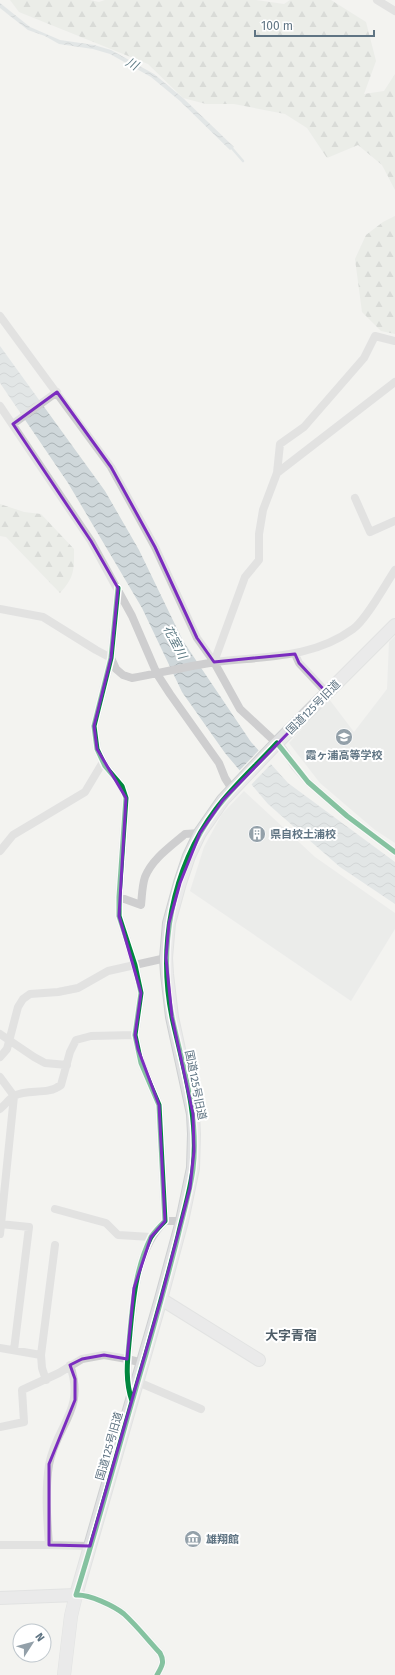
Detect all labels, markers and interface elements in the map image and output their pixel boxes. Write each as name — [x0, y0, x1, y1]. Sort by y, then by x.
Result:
scale bar — [255, 12, 374, 38]
text: 100 m — [261, 19, 293, 33]
water label: 川 — [123, 55, 142, 74]
water label: 花室川 — [160, 623, 191, 663]
street label: 国道125号旧道 — [284, 678, 343, 737]
school or university icon: 霞ヶ浦高等学校 — [334, 727, 354, 747]
place label: 霞ヶ浦高等学校 — [306, 749, 383, 762]
building icon: 県自校土浦校 — [247, 824, 267, 844]
place label: 県自校土浦校 — [270, 828, 336, 841]
street label: 国道125号旧道 — [182, 1049, 209, 1121]
district label: 大字青宿 — [265, 1328, 317, 1343]
street label: 国道125号旧道 — [93, 1410, 125, 1482]
museum icon: 雄翔館 — [183, 1529, 203, 1549]
place label: 雄翔館 — [206, 1533, 239, 1546]
north arrow — [12, 1623, 52, 1663]
text: N — [32, 1631, 47, 1644]

